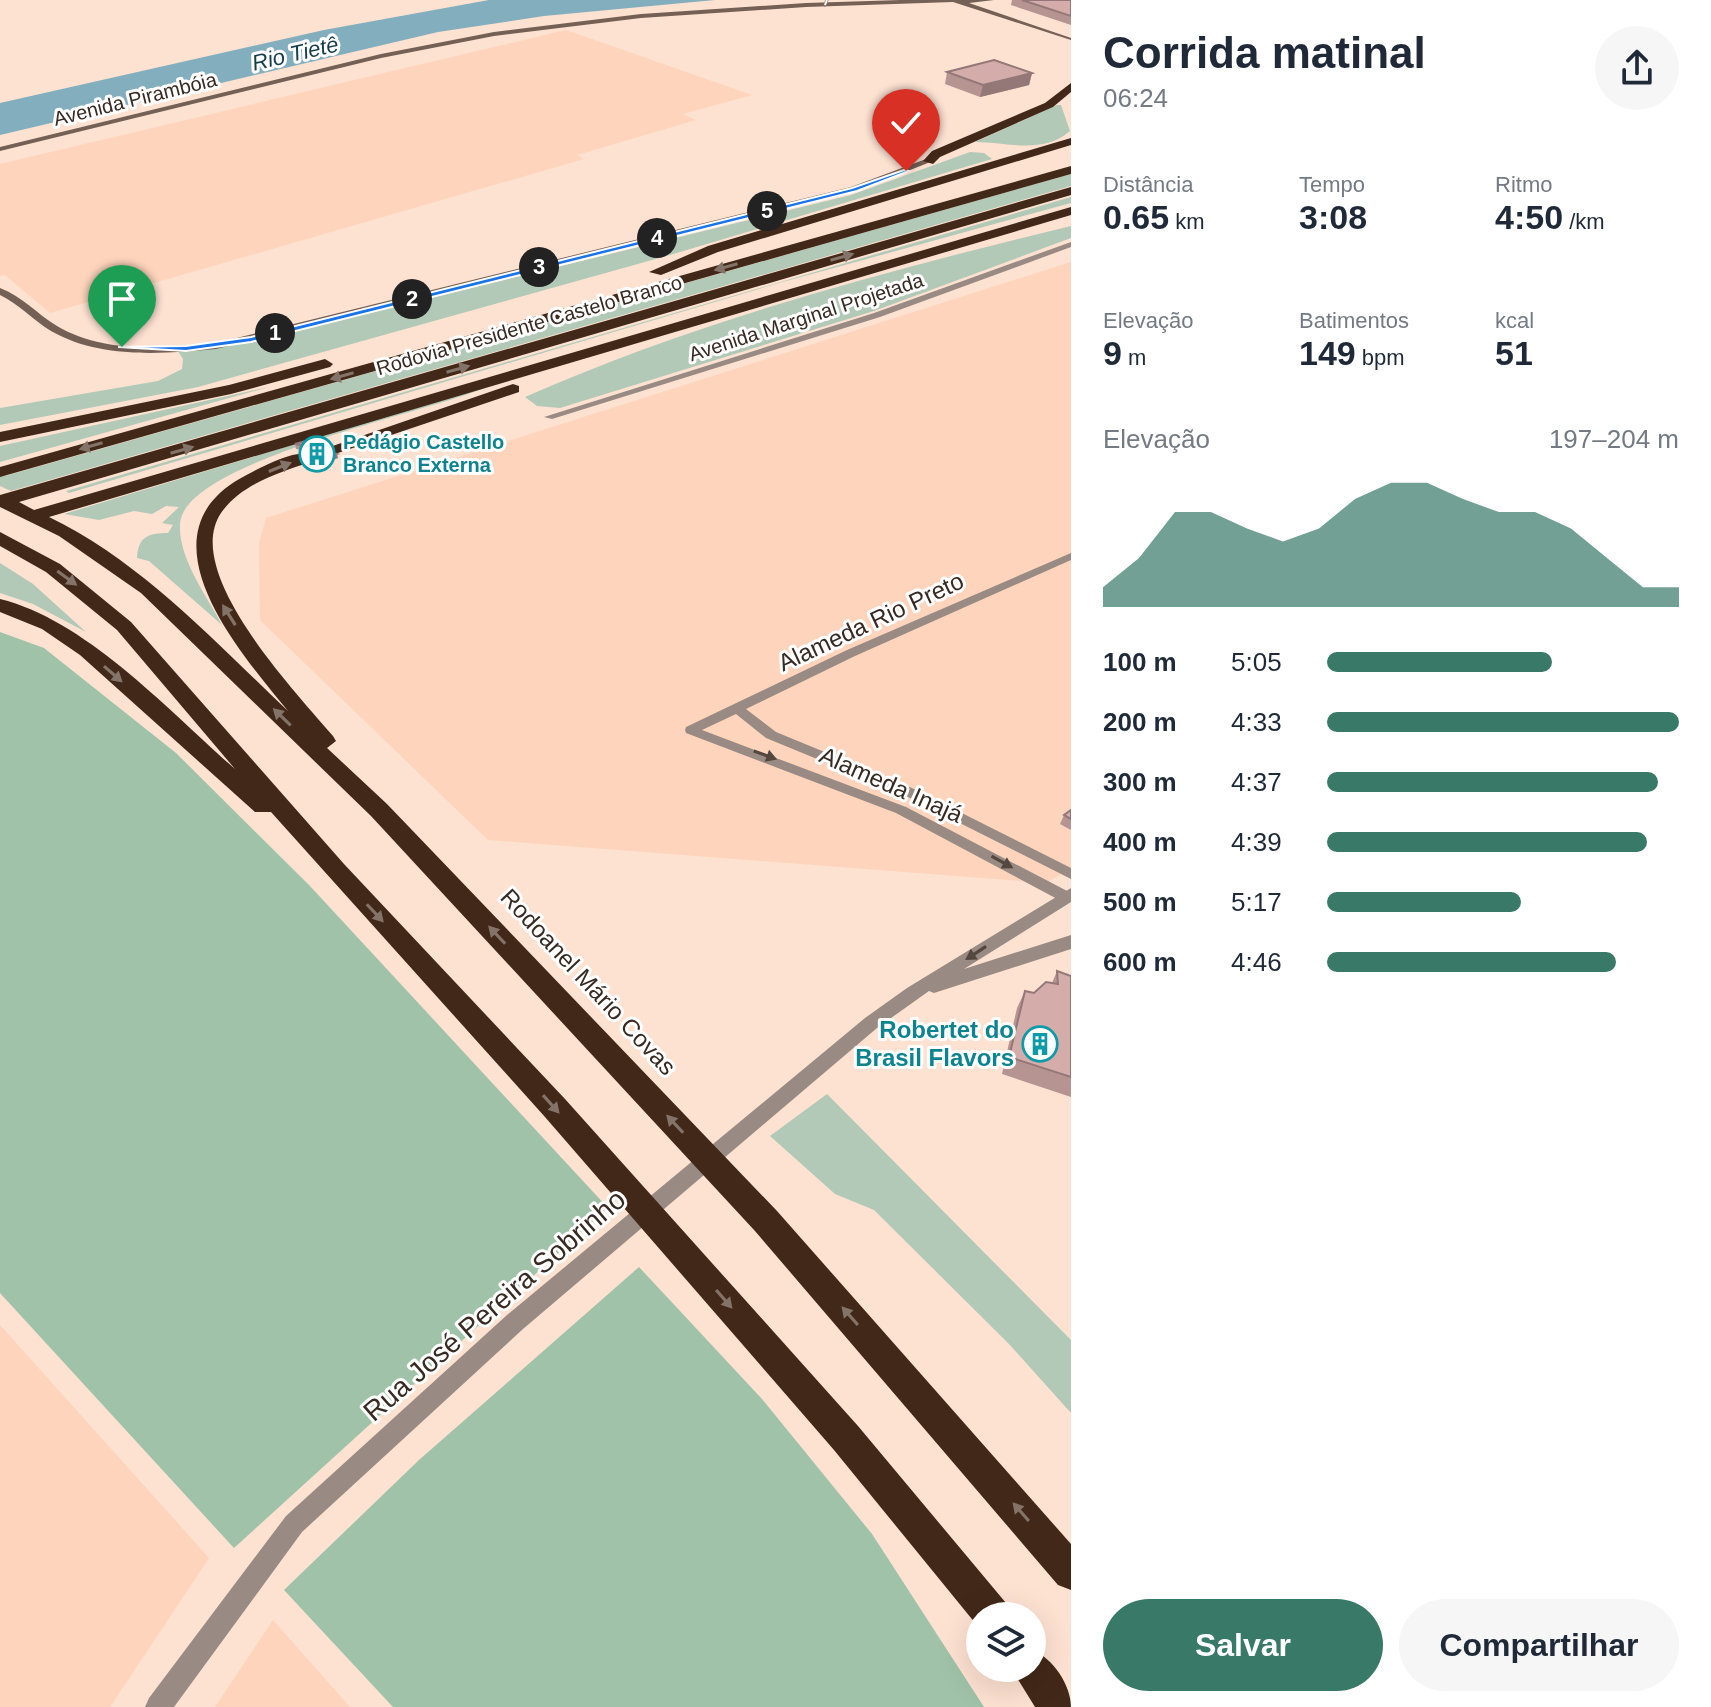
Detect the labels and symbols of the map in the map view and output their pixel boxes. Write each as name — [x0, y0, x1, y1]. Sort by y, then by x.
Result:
water label: Rio Tietê — [250, 31, 341, 76]
street label: Avenida Pirambóia — [51, 68, 220, 130]
pin — [872, 89, 940, 171]
pin: 5 — [747, 191, 787, 231]
pin: 4 — [637, 218, 677, 258]
pin: 3 — [519, 247, 559, 287]
one-way arrow — [830, 250, 854, 263]
one-way arrow — [714, 261, 738, 274]
pin — [88, 265, 156, 347]
street label: Avenida Marginal Projetada — [686, 268, 927, 365]
street label: Rodovia Presidente Castelo Branco — [374, 271, 684, 379]
pin: 2 — [392, 279, 432, 319]
pin: 1 — [255, 313, 295, 353]
one-way arrow — [446, 362, 470, 375]
one-way arrow — [329, 370, 353, 383]
place label: Pedágio Castello Branco Externa — [343, 431, 504, 476]
building icon: Pedágio Castello Branco Externa — [298, 435, 336, 473]
one-way arrow — [79, 441, 104, 453]
one-way arrow — [170, 443, 194, 456]
one-way arrow — [268, 460, 292, 473]
street label: Alameda Rio Preto — [774, 567, 968, 676]
one-way arrow — [56, 570, 78, 586]
one-way arrow — [222, 603, 237, 626]
one-way arrow — [104, 664, 123, 682]
one-way arrow — [273, 708, 292, 727]
street label: Alameda Inajá — [816, 741, 967, 828]
one-way arrow — [753, 750, 777, 762]
one-way arrow — [990, 855, 1013, 869]
street label: Rodoanel Mário Covas — [495, 883, 681, 1080]
one-way arrow — [366, 903, 384, 922]
one-way arrow — [488, 926, 507, 945]
one-way arrow — [965, 945, 986, 960]
place label: Robertet do Brasil Flavors — [855, 1016, 1014, 1071]
building icon: Robertet do Brasil Flavors — [1021, 1025, 1059, 1063]
one-way arrow — [542, 1094, 559, 1114]
one-way arrow — [667, 1115, 685, 1134]
street label: Rua José Pereira Sobrinho — [357, 1183, 631, 1427]
one-way arrow — [714, 1289, 732, 1308]
one-way arrow — [842, 1307, 860, 1326]
one-way arrow — [1013, 1503, 1030, 1523]

